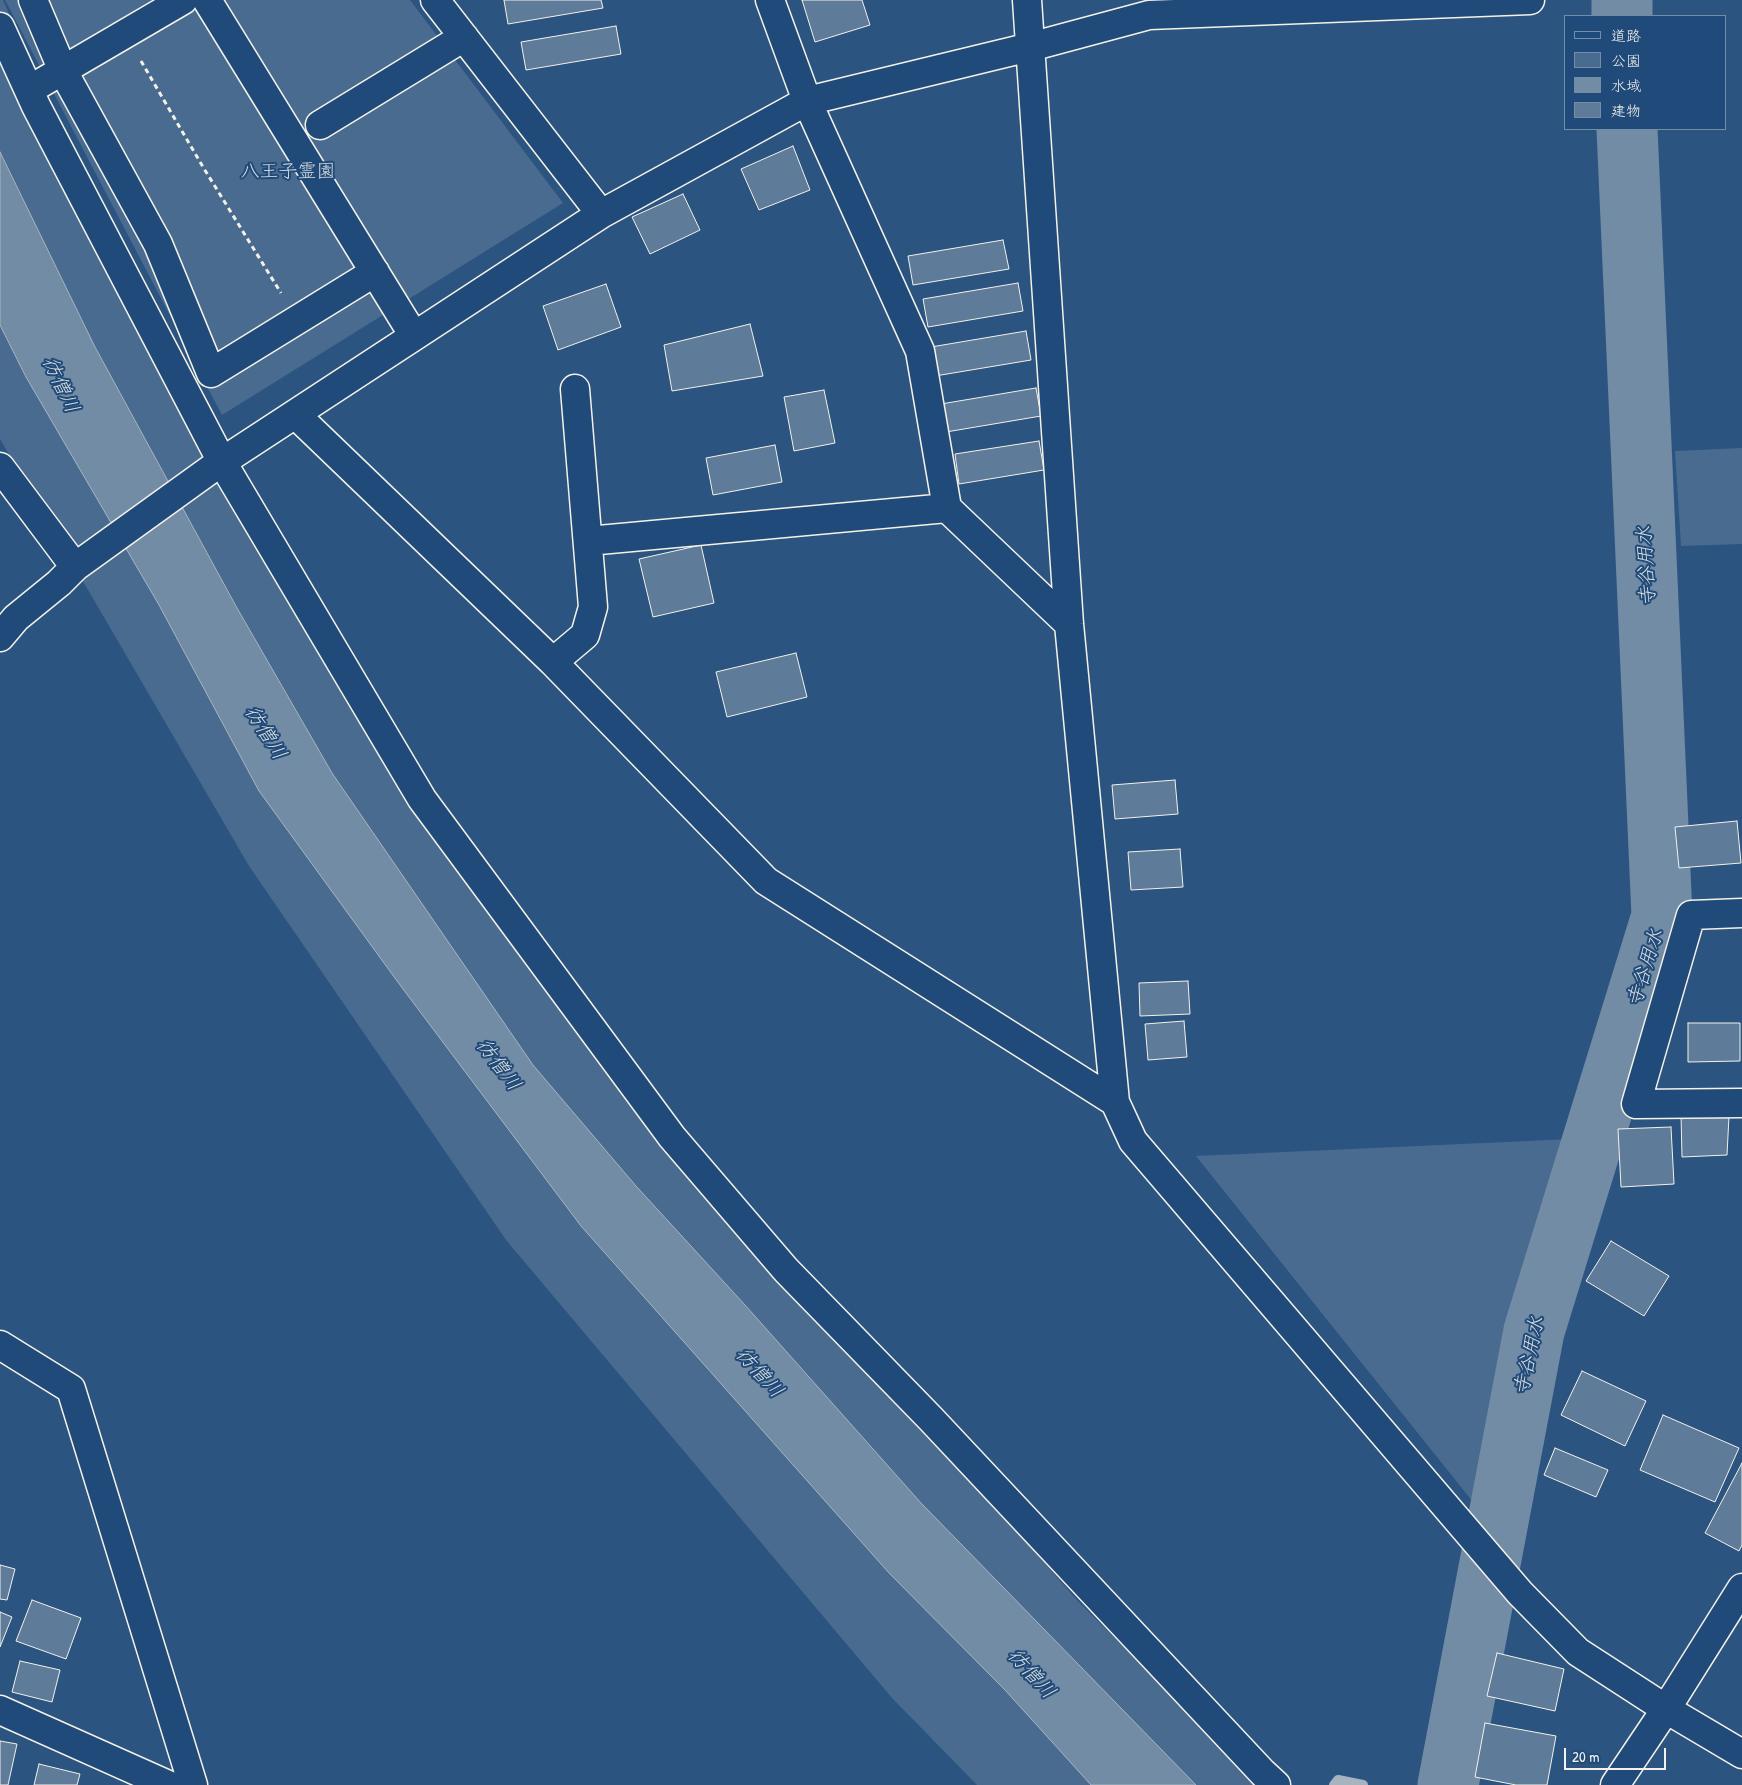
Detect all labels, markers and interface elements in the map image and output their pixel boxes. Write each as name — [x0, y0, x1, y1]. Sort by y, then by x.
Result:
legend — [1564, 15, 1727, 130]
text: 道路 — [1611, 25, 1641, 46]
text: 公園 — [1611, 50, 1641, 71]
text: 水域 — [1611, 75, 1641, 96]
text: 建物 — [1611, 100, 1641, 121]
park label: 八王子霊園 — [241, 161, 335, 183]
water label: 彷僧川 — [36, 353, 84, 417]
water label: 寺谷用水 — [1633, 525, 1661, 607]
water label: 彷僧川 — [239, 701, 291, 765]
water label: 寺谷用水 — [1623, 926, 1669, 1010]
water label: 彷僧川 — [470, 1034, 526, 1096]
water label: 寺谷用水 — [1510, 1314, 1550, 1398]
water label: 彷僧川 — [730, 1343, 788, 1403]
water label: 彷僧川 — [1002, 1644, 1060, 1704]
scale bar — [1567, 1738, 1670, 1770]
text: 20 m — [1572, 1746, 1599, 1767]

